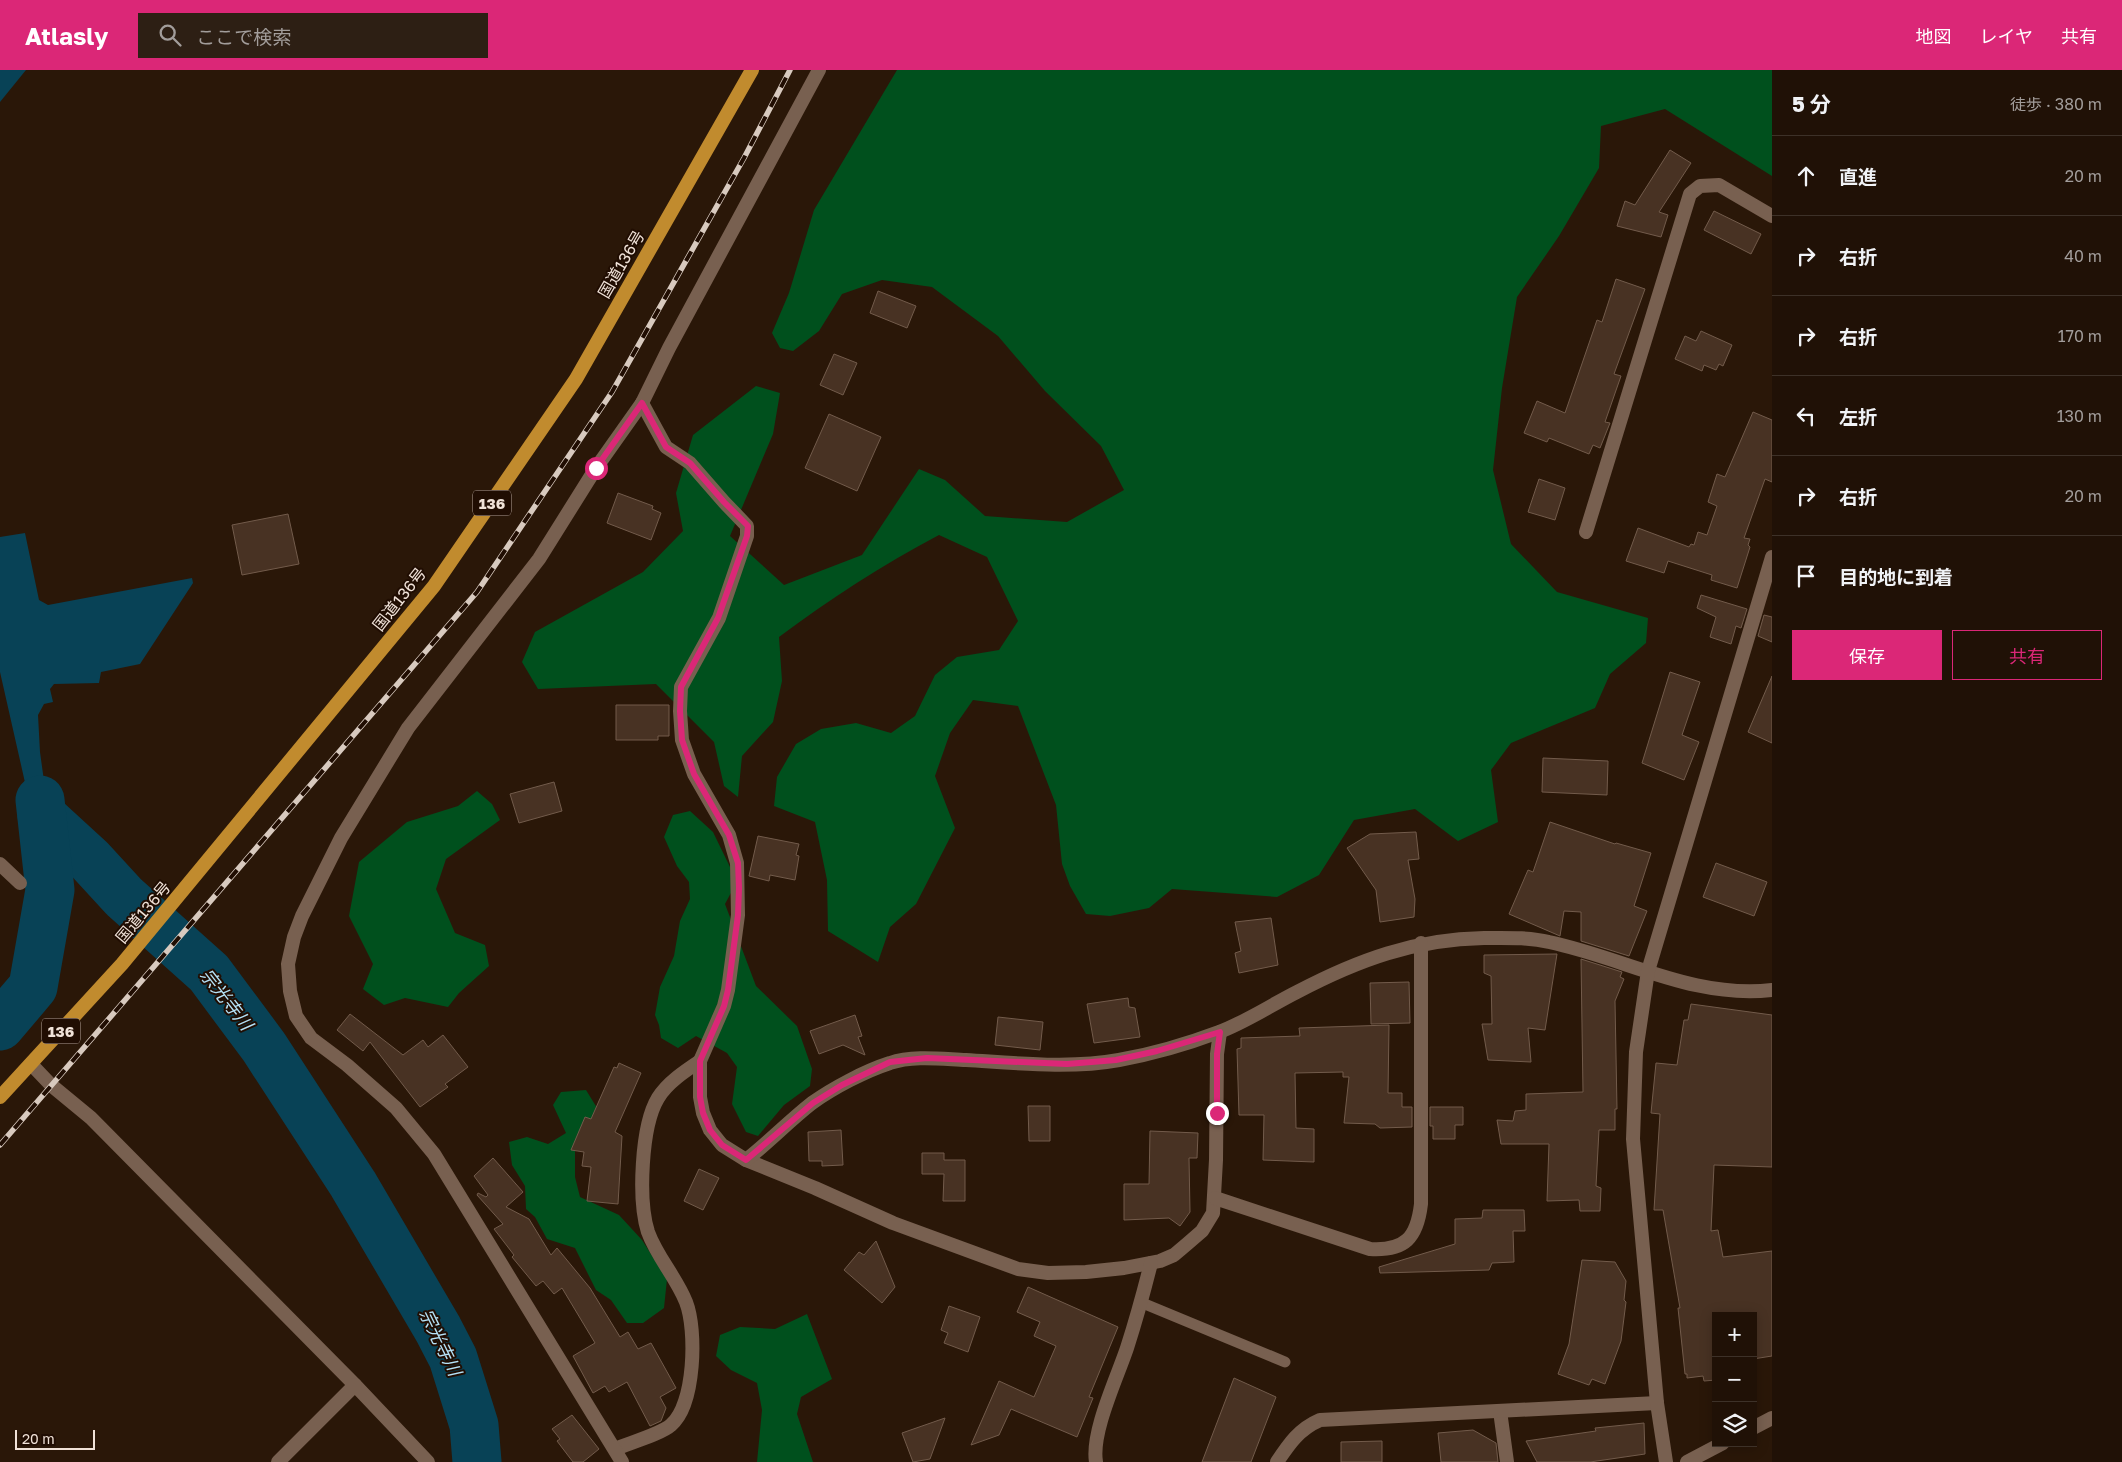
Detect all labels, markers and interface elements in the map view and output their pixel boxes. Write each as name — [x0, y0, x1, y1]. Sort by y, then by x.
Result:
search box — [138, 13, 488, 58]
text: Atlasly — [25, 21, 108, 50]
icon: search — [156, 21, 184, 49]
text: ここで検索 — [196, 25, 291, 48]
text: 地図 — [1916, 25, 1952, 47]
text: レイヤ — [1980, 25, 2033, 47]
text: 共有 — [2061, 25, 2097, 47]
text: 5 分 — [1792, 91, 1831, 117]
text: 徒歩 · 380 m — [2010, 94, 2102, 114]
icon: ahead — [1792, 162, 1820, 190]
text: 直進 — [1839, 165, 1877, 188]
text: 20 m — [2065, 166, 2102, 186]
street label: 国道136号 — [594, 227, 648, 301]
icon: right — [1792, 242, 1820, 270]
text: 右折 — [1839, 245, 1877, 268]
text: 40 m — [2064, 246, 2102, 266]
icon: right — [1792, 322, 1820, 350]
text: 右折 — [1839, 325, 1877, 348]
text: 170 m — [2058, 326, 2102, 346]
icon: left — [1792, 402, 1820, 430]
text: 左折 — [1839, 405, 1877, 428]
text: 130 m — [2057, 406, 2102, 426]
route start — [585, 457, 608, 480]
icon: right — [1792, 482, 1820, 510]
text: 右折 — [1839, 485, 1877, 508]
text: 20 m — [2065, 486, 2102, 506]
road number: 136 — [473, 490, 511, 516]
icon: arrive — [1792, 562, 1820, 590]
street label: 国道136号 — [368, 563, 430, 635]
text: 目的地に到着 — [1839, 565, 1953, 588]
button: 保存 — [1792, 630, 1942, 680]
button: 共有 — [1952, 630, 2102, 680]
street label: 国道136号 — [111, 877, 175, 947]
water label: 宗光寺川 — [196, 964, 259, 1036]
road number: 136 — [42, 1018, 80, 1044]
route end — [1206, 1102, 1229, 1125]
water label: 宗光寺川 — [415, 1305, 468, 1381]
map controls — [1712, 1312, 1757, 1447]
button: + — [1712, 1312, 1757, 1357]
button: − — [1712, 1357, 1757, 1402]
button: layers — [1712, 1402, 1757, 1447]
scale bar — [15, 1427, 95, 1450]
text: 20 m — [22, 1430, 55, 1447]

